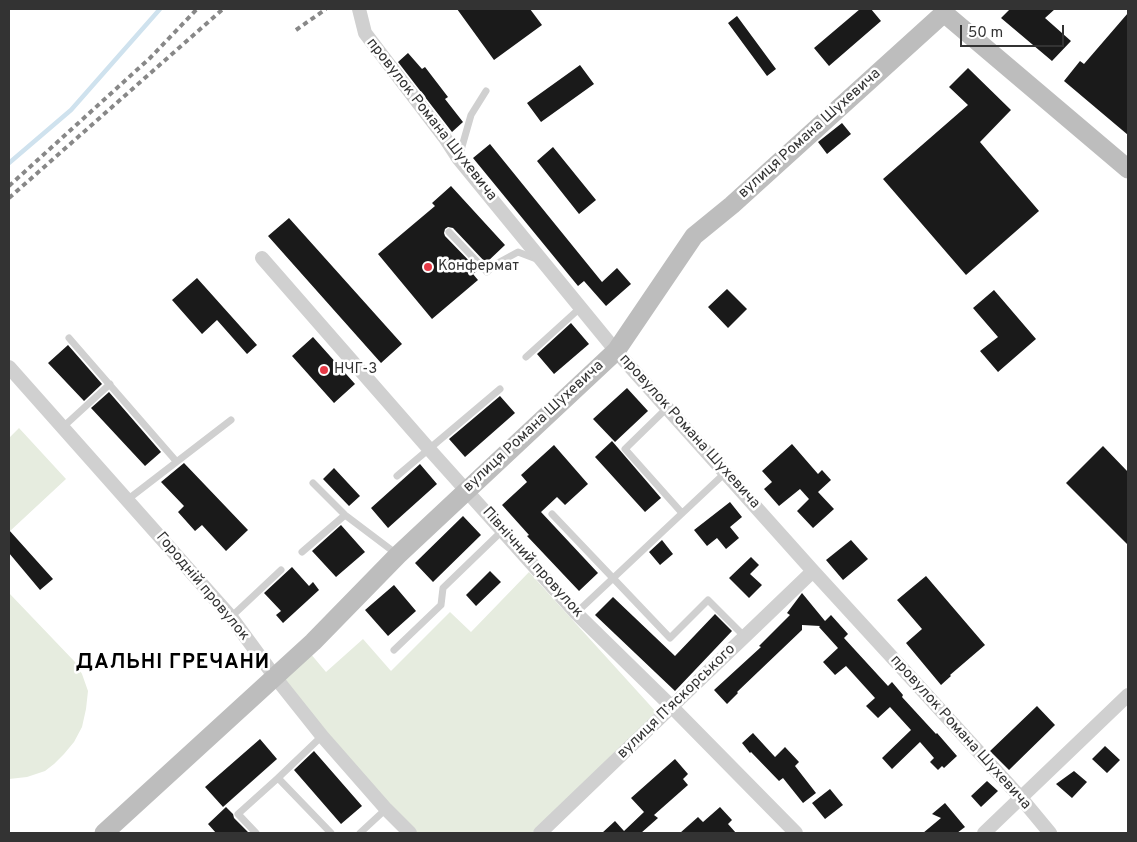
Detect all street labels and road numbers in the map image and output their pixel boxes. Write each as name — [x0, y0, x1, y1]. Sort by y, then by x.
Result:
street label: провулок Романа Шухевича — [362, 35, 500, 205]
street label: вулиця Романа Шухевича — [735, 65, 885, 203]
street label: провулок Романа Шухевича — [615, 351, 763, 513]
street label: вулиця Романа Шухевича — [460, 357, 608, 497]
street label: Північний провулок — [478, 504, 586, 622]
street label: Городній провулок — [151, 529, 253, 645]
street label: вулиця Пʼяскорського — [614, 641, 740, 763]
street label: провулок Романа Шухевича — [886, 652, 1034, 814]

